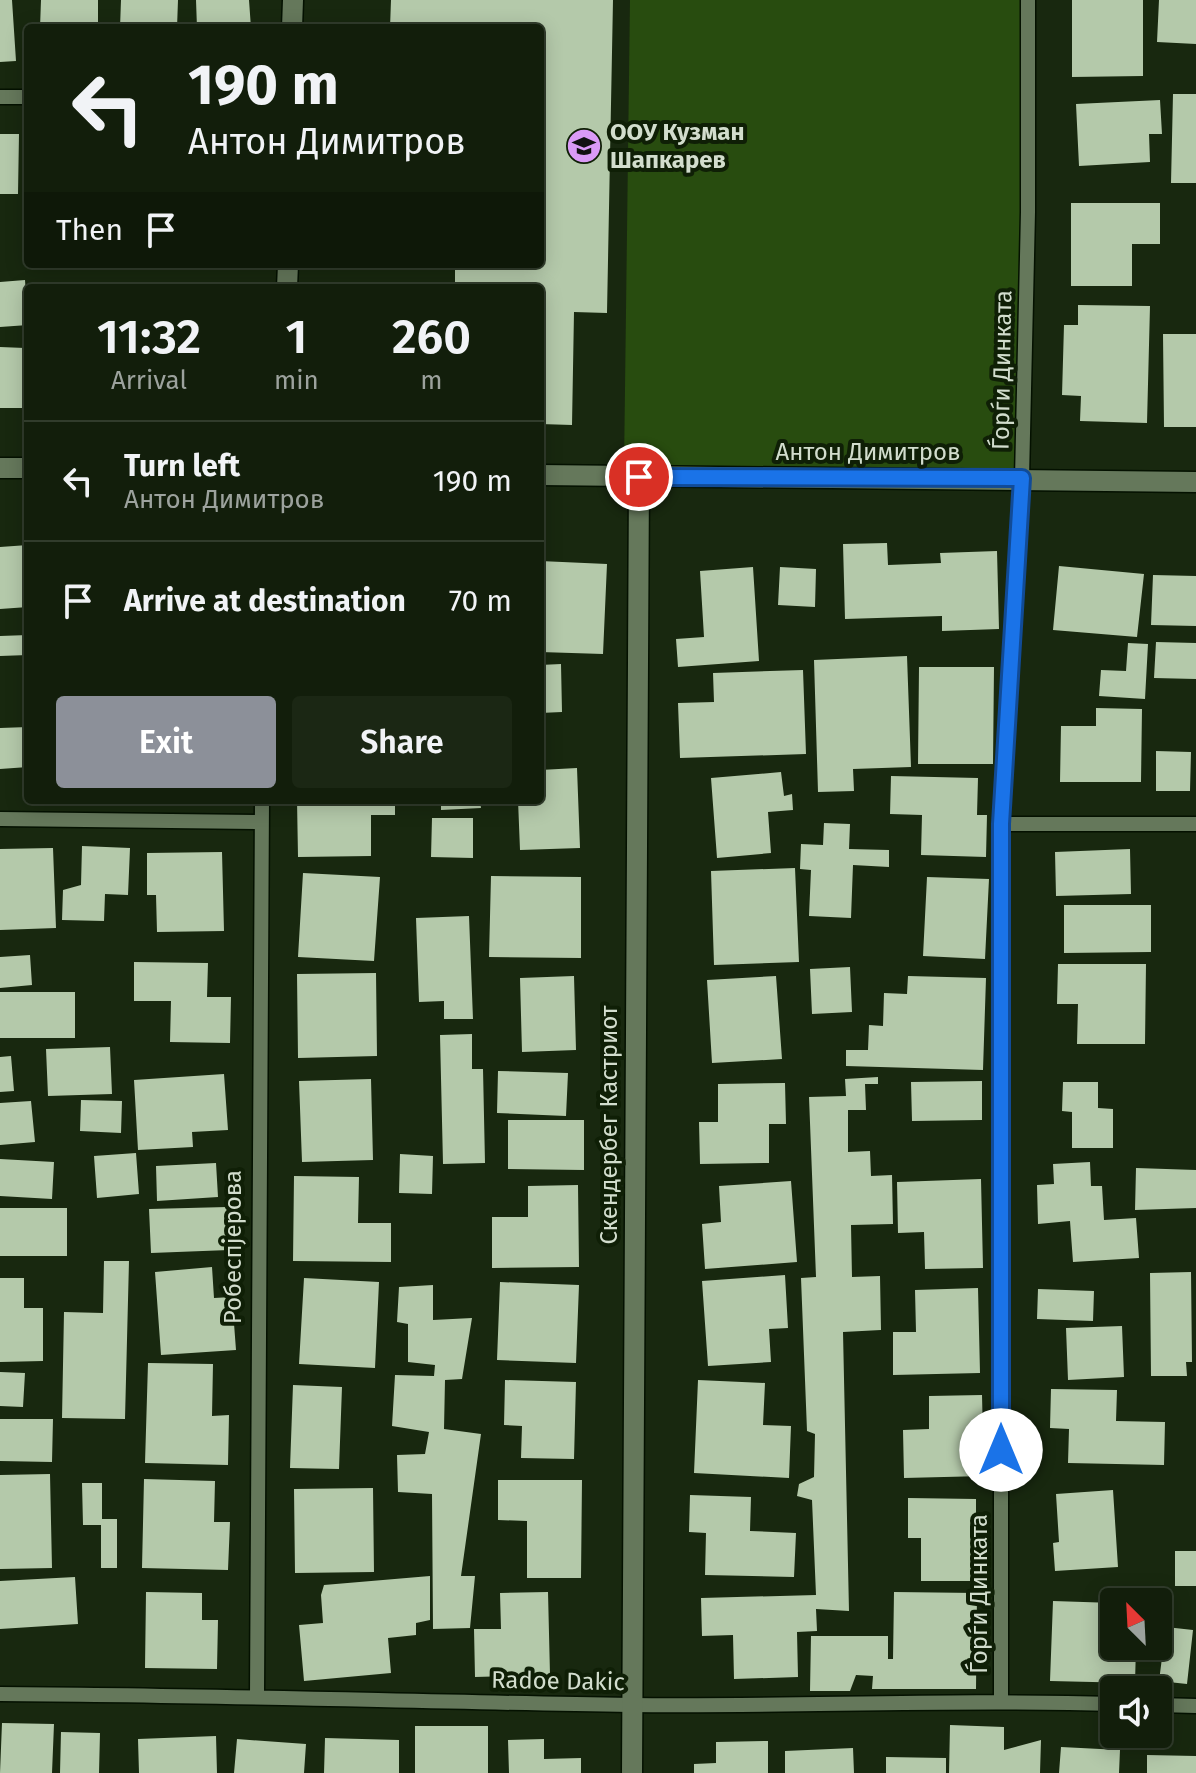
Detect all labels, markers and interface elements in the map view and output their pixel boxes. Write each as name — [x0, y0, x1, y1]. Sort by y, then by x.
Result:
text: 190 m — [188, 52, 339, 119]
icon: left — [56, 56, 160, 160]
place label: ООУ Кузман Шапкарев — [610, 118, 745, 174]
text: Антон Димитров — [188, 120, 466, 164]
school or university icon: ООУ Кузман Шапкарев — [565, 127, 603, 165]
icon: arrive — [139, 208, 183, 252]
text: Then — [56, 212, 123, 248]
street label: Ѓорѓи Динката — [986, 290, 1017, 450]
text: 11:32 — [97, 308, 201, 366]
text: 1 — [285, 308, 307, 366]
text: 260 — [392, 308, 471, 366]
text: Arrival — [111, 365, 187, 396]
text: min — [274, 365, 319, 396]
text: m — [420, 365, 443, 396]
street label: Антон Димитров — [775, 438, 961, 466]
pin — [605, 443, 673, 511]
text: Turn left — [124, 448, 240, 484]
icon: arrive — [617, 455, 661, 499]
icon: left — [56, 459, 100, 503]
text: 190 m — [433, 463, 512, 499]
text: Антон Димитров — [124, 484, 324, 515]
icon: arrive — [56, 579, 100, 623]
text: Arrive at destination — [124, 583, 406, 619]
text: 70 m — [449, 583, 512, 619]
button: Exit — [56, 696, 276, 788]
button: Share — [292, 696, 512, 788]
street label: Скендербег Кастриот — [595, 1005, 623, 1245]
street label: Робеспјерова — [219, 1170, 247, 1324]
position arrow — [959, 1408, 1043, 1492]
street label: Ѓорѓи Динката — [964, 1514, 993, 1674]
north arrow — [1100, 1588, 1172, 1660]
map controls — [1100, 1588, 1172, 1748]
street label: Radoe Dakic — [491, 1666, 625, 1696]
button: sound — [1100, 1676, 1172, 1748]

